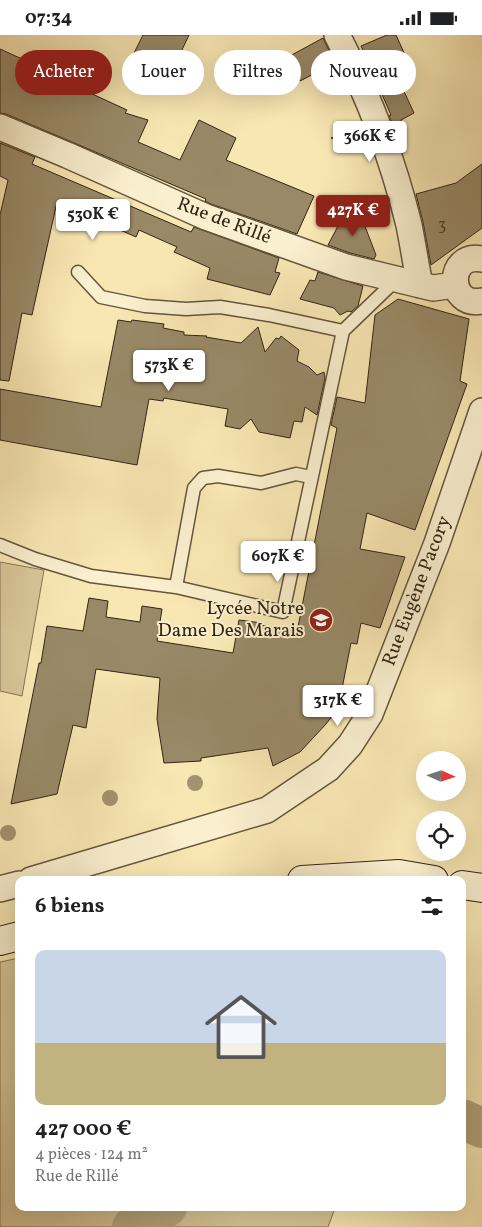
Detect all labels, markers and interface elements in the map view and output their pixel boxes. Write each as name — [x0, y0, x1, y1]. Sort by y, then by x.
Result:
text: 07:34 — [25, 5, 72, 31]
chip: Acheter — [15, 50, 112, 95]
chip: Louer — [122, 50, 204, 95]
chip: Filtres — [214, 50, 301, 95]
chip: Nouveau — [311, 50, 416, 95]
pin: 366K € — [329, 121, 411, 163]
text: 366K € — [344, 126, 396, 148]
street label: Rue de Rillé — [173, 191, 275, 251]
pin: 427K € — [312, 195, 394, 237]
pin: 530K € — [52, 199, 134, 241]
text: 427K € — [327, 200, 379, 222]
text: 530K € — [67, 204, 119, 226]
house number: 3 — [438, 215, 446, 237]
pin: 573K € — [128, 349, 210, 392]
text: 573K € — [144, 355, 194, 377]
street label: Rue Eugène Pacory — [376, 512, 458, 670]
pin: 607K € — [237, 541, 319, 583]
text: 607K € — [252, 546, 304, 568]
place label: Lycée Notre Dame Des Marais — [158, 596, 304, 644]
school or university icon: Lycée Notre Dame Des Marais — [308, 607, 334, 633]
pin: 317K € — [297, 685, 379, 727]
text: 317K € — [314, 690, 362, 712]
north arrow — [416, 751, 466, 801]
map controls — [416, 751, 466, 861]
button: locate — [416, 811, 466, 861]
text: 6 biens — [35, 892, 105, 921]
icon: filters — [418, 892, 446, 920]
icon: home — [196, 982, 286, 1072]
text: 427 000 € — [35, 1115, 132, 1144]
text: 4 pièces · 124 m² — [35, 1144, 148, 1166]
text: Rue de Rillé — [35, 1166, 118, 1188]

